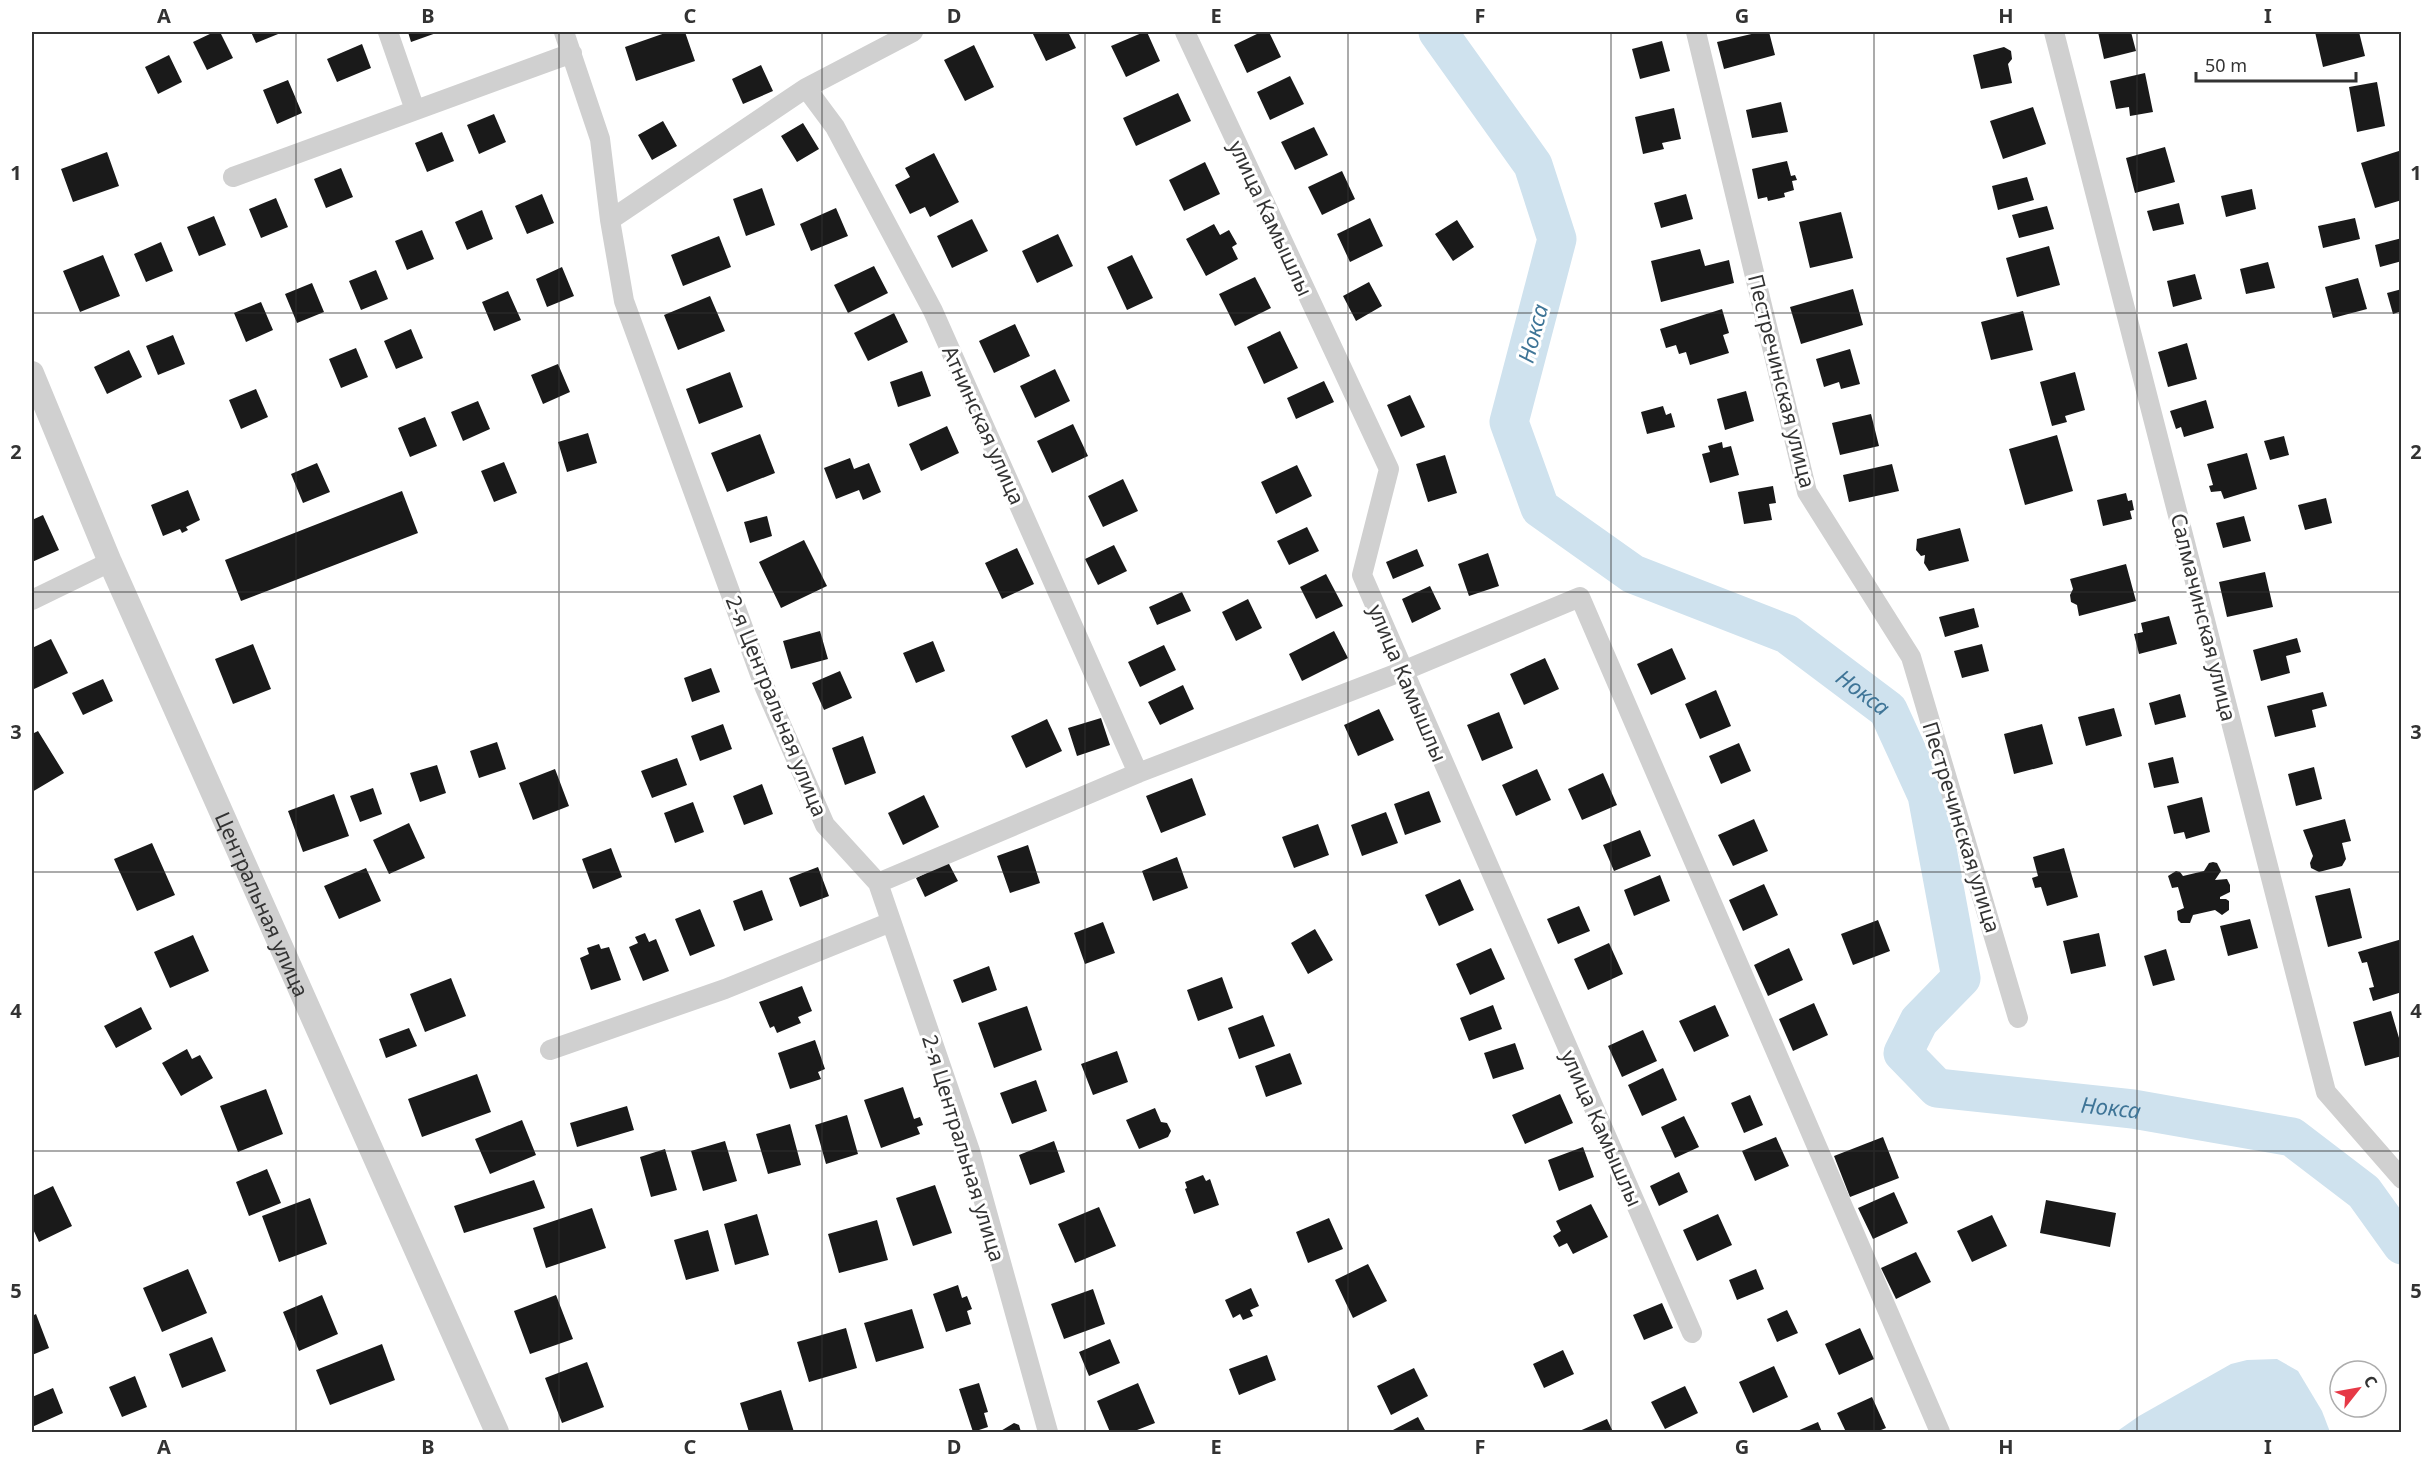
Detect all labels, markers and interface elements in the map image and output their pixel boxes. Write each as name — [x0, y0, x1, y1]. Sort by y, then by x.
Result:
text: A — [157, 2, 171, 29]
text: B — [421, 2, 435, 29]
text: C — [684, 2, 697, 29]
text: D — [947, 2, 961, 29]
text: E — [1210, 2, 1222, 29]
text: F — [1475, 2, 1485, 29]
text: G — [1735, 2, 1749, 29]
text: H — [1998, 2, 2014, 29]
text: I — [2264, 2, 2272, 29]
scale bar — [2196, 45, 2356, 83]
text: 50 m — [2205, 53, 2247, 77]
street label: улица Камышлы — [1223, 136, 1319, 300]
text: 1 — [10, 159, 22, 186]
text: 1 — [2410, 159, 2422, 186]
street label: Пестречинская улица — [1742, 271, 1822, 491]
water label: Нокса — [1510, 300, 1554, 366]
street label: Атнинская улица — [936, 341, 1032, 509]
text: 2 — [10, 438, 22, 465]
text: 2 — [2410, 438, 2422, 465]
street label: Салмачинская улица — [2165, 510, 2243, 724]
street label: 2-я Центральная улица — [720, 591, 834, 821]
street label: улица Камышлы — [1362, 600, 1454, 766]
water label: Нокса — [1831, 662, 1897, 722]
text: 3 — [10, 718, 22, 745]
street label: Пестречинская улица — [1917, 718, 2007, 936]
text: 3 — [2410, 718, 2422, 745]
street label: Центральная улица — [209, 807, 316, 1001]
text: 4 — [10, 997, 22, 1024]
text: 4 — [2410, 997, 2422, 1024]
street label: 2-я Центральная улица — [916, 1031, 1012, 1265]
street label: улица Камышлы — [1555, 1045, 1649, 1211]
water label: Нокса — [2080, 1089, 2143, 1125]
text: 5 — [10, 1277, 22, 1304]
text: 5 — [2410, 1277, 2422, 1304]
north arrow — [2328, 1359, 2388, 1419]
text: С — [2359, 1371, 2383, 1391]
text: A — [157, 1433, 171, 1460]
text: B — [421, 1433, 435, 1460]
text: C — [684, 1433, 697, 1460]
text: D — [947, 1433, 961, 1460]
text: E — [1210, 1433, 1222, 1460]
text: F — [1475, 1433, 1485, 1460]
text: G — [1735, 1433, 1749, 1460]
text: H — [1998, 1433, 2014, 1460]
text: I — [2264, 1433, 2272, 1460]

